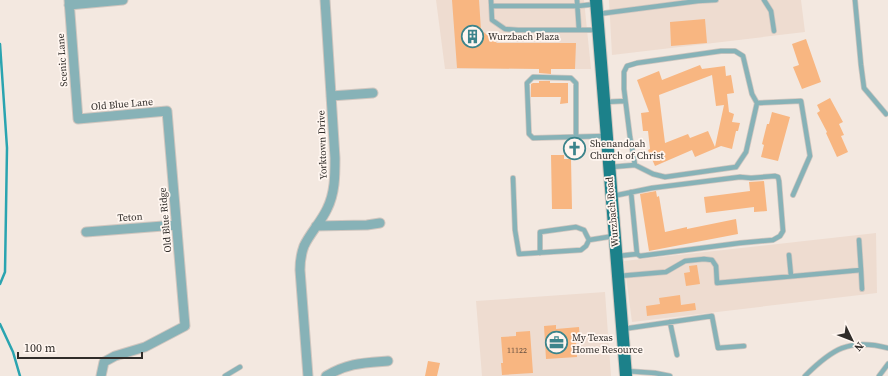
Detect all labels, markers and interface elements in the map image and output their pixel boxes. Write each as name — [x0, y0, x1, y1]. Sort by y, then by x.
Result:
building icon: Wurzbach Plaza — [459, 23, 485, 49]
place label: Wurzbach Plaza — [488, 30, 560, 43]
street label: Scenic Lane — [54, 33, 70, 87]
street label: Old Blue Lane — [90, 95, 154, 113]
street label: Yorktown Drive — [314, 110, 330, 180]
church icon: Shenandoah Church of Christ — [561, 136, 587, 162]
place label: Shenandoah Church of Christ — [590, 137, 665, 162]
street label: Wurzbach Road — [602, 176, 622, 248]
street label: Old Blue Ridge — [156, 187, 174, 253]
street label: Teton — [117, 210, 143, 224]
north arrow — [832, 320, 872, 360]
office icon: My Texas Home Resource — [543, 330, 569, 356]
place label: My Texas Home Resource — [572, 331, 643, 356]
scale bar — [18, 334, 142, 360]
text: N — [851, 338, 867, 355]
text: 100 m — [24, 340, 56, 356]
house number: 11122 — [507, 345, 527, 356]

